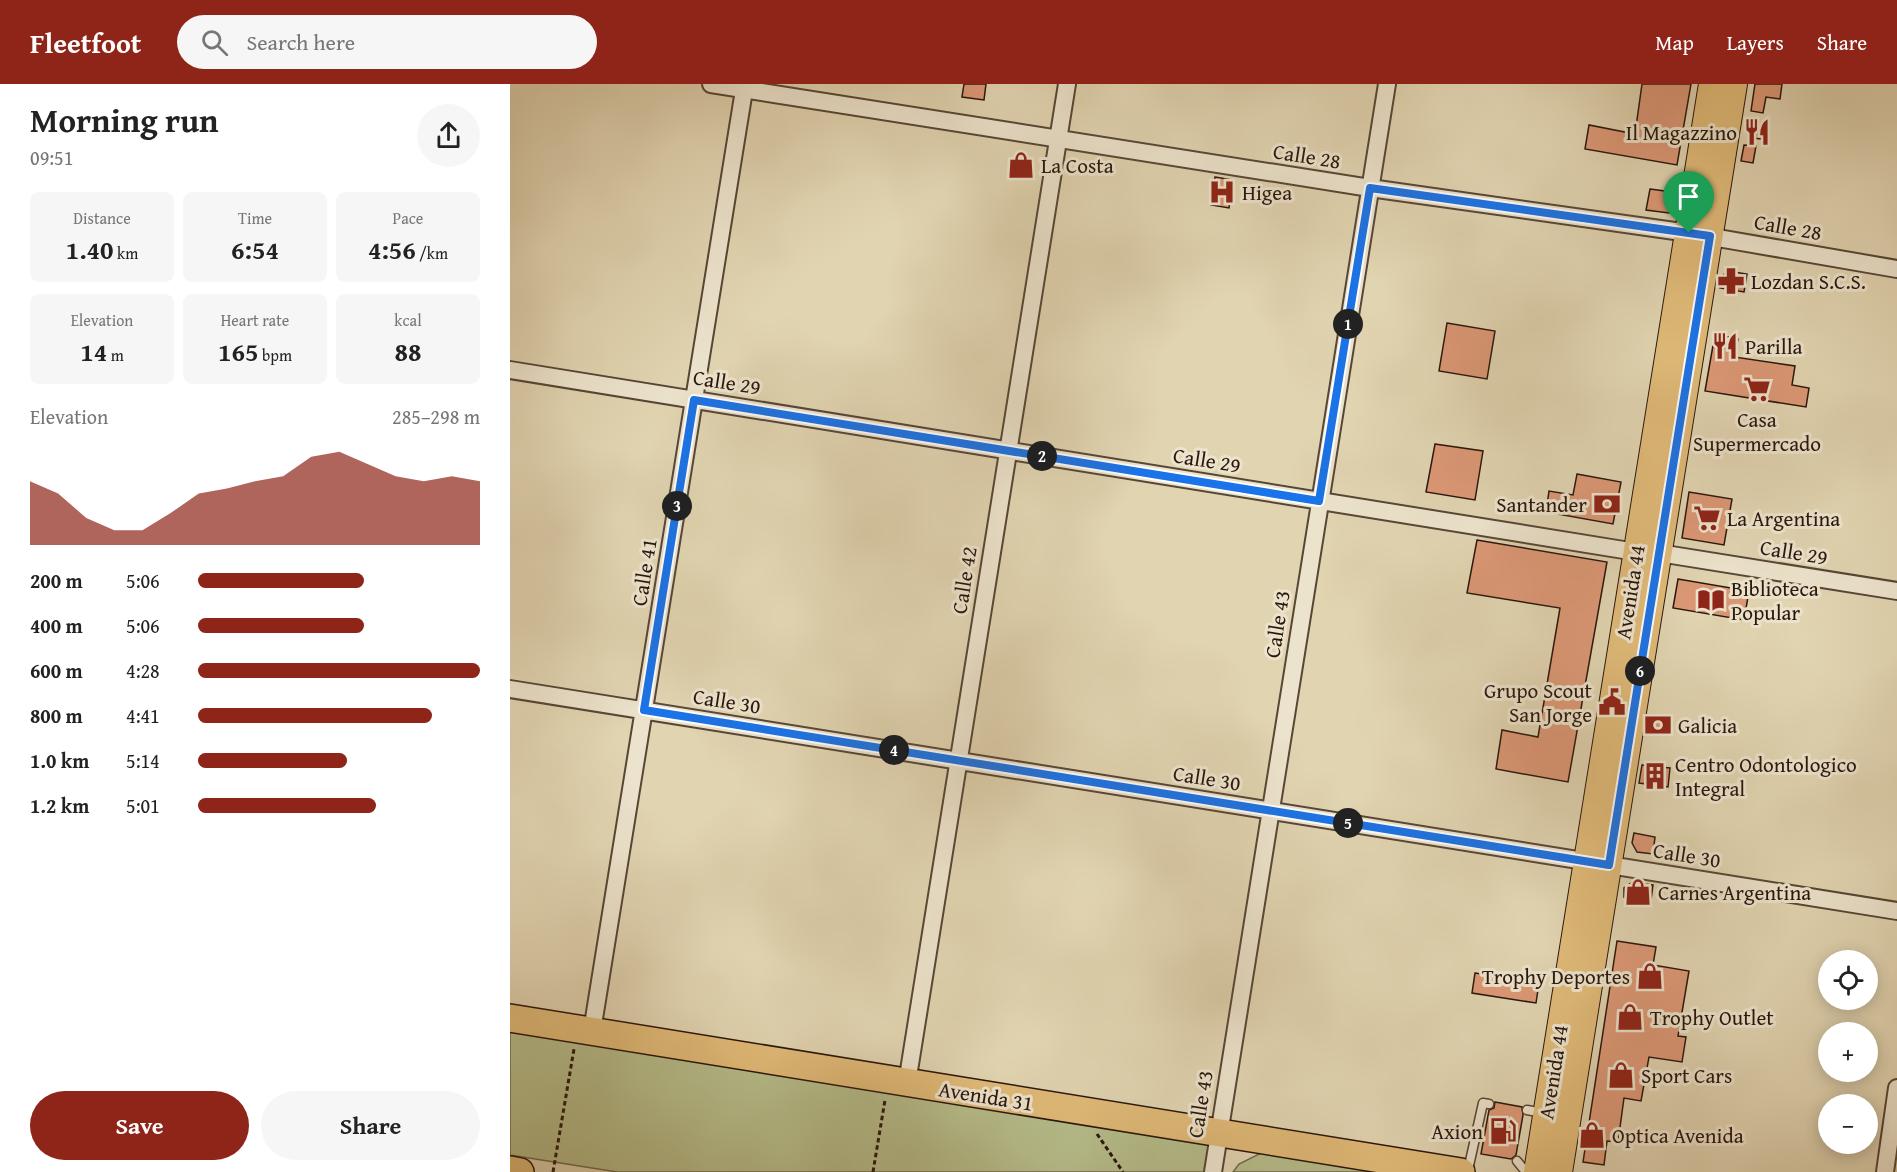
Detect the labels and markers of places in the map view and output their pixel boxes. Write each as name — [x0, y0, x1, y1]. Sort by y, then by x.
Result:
place label: Il Magazzino — [1626, 117, 1737, 148]
restaurant icon: Il Magazzino — [1742, 117, 1772, 147]
shop icon: La Costa — [1006, 150, 1036, 180]
place label: La Costa — [1041, 150, 1114, 181]
pin — [1663, 171, 1714, 233]
hospital icon: Higea — [1207, 177, 1237, 207]
place label: Higea — [1242, 177, 1292, 208]
pharmacy icon: Lozdan S.C.S. — [1716, 266, 1746, 296]
place label: Lozdan S.C.S. — [1751, 266, 1866, 297]
pin: 1 — [1333, 309, 1363, 339]
restaurant icon: Parilla — [1710, 331, 1740, 361]
place label: Parilla — [1745, 331, 1803, 362]
supermarket icon: Casa Supermercado — [1742, 374, 1772, 404]
place label: Casa Supermercado — [1693, 404, 1821, 459]
pin: 2 — [1027, 441, 1057, 471]
place label: Santander — [1496, 489, 1587, 520]
bank icon: Santander — [1592, 489, 1622, 519]
pin: 3 — [662, 491, 692, 521]
supermarket icon: La Argentina — [1692, 503, 1722, 533]
place label: La Argentina — [1727, 503, 1840, 534]
place label: Biblioteca Popular — [1731, 573, 1819, 628]
library icon: Biblioteca Popular — [1696, 585, 1726, 615]
pin: 6 — [1625, 656, 1655, 686]
place label: Grupo Scout San Jorge — [1484, 675, 1593, 730]
public building icon: Grupo Scout San Jorge — [1597, 687, 1627, 717]
bank icon: Galicia — [1643, 710, 1673, 740]
place label: Galicia — [1678, 710, 1737, 741]
pin: 4 — [879, 735, 909, 765]
place label: Centro Odontologico Integral — [1675, 749, 1857, 804]
building icon: Centro Odontologico Integral — [1640, 761, 1670, 791]
pin: 5 — [1333, 808, 1363, 838]
shop icon: Carnes Argentina — [1623, 877, 1653, 907]
place label: Carnes Argentina — [1658, 877, 1811, 908]
place label: Trophy Deportes — [1482, 961, 1630, 992]
shop icon: Trophy Deportes — [1635, 961, 1665, 991]
shop icon: Trophy Outlet — [1615, 1002, 1645, 1032]
place label: Trophy Outlet — [1650, 1002, 1774, 1033]
shop icon: Sport Cars — [1606, 1060, 1636, 1090]
place label: Sport Cars — [1641, 1060, 1732, 1091]
place label: Axion — [1431, 1116, 1483, 1147]
fuel station icon: Axion — [1488, 1116, 1518, 1146]
shop icon: Optica Avenida — [1577, 1120, 1607, 1150]
place label: Optica Avenida — [1612, 1120, 1744, 1151]

